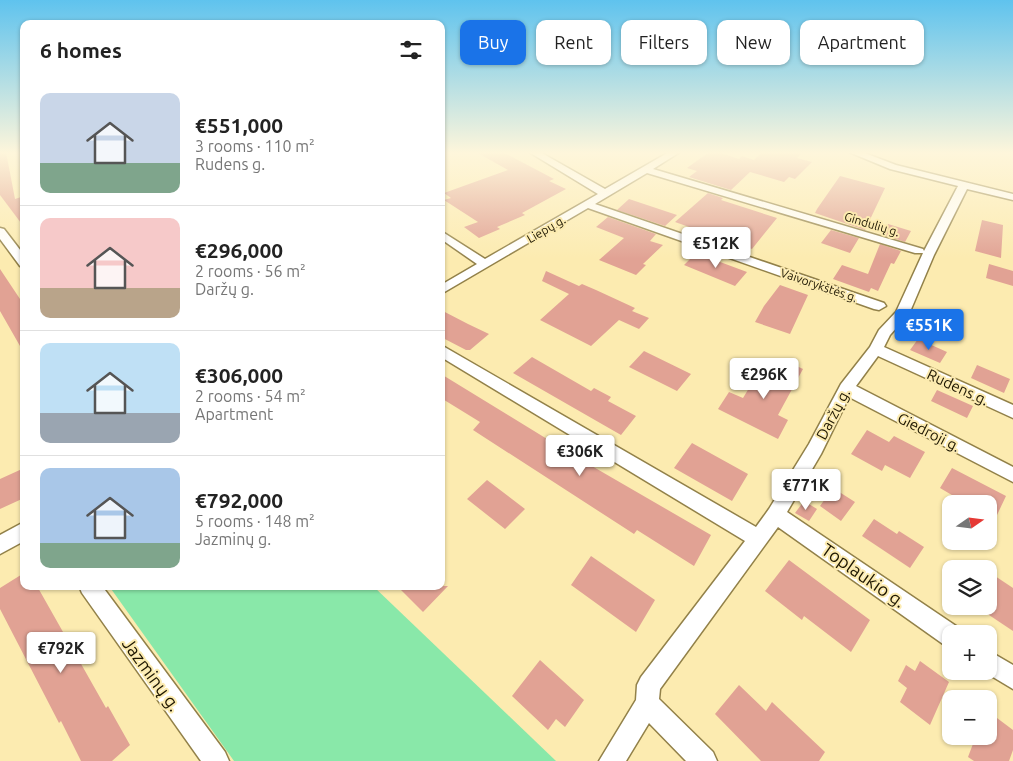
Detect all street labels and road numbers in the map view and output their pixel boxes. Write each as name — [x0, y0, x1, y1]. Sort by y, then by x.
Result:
street label: Gindulių g. — [843, 209, 901, 239]
street label: Liepų g. — [525, 213, 568, 245]
street label: Vaivorykštės g. — [779, 266, 859, 304]
street label: Rudens g. — [925, 365, 991, 409]
street label: Daržų g. — [813, 386, 853, 442]
street label: Giedroji g. — [895, 409, 963, 455]
street label: Toplaukio g. — [818, 539, 910, 611]
street label: Jazminų g. — [119, 633, 185, 715]

